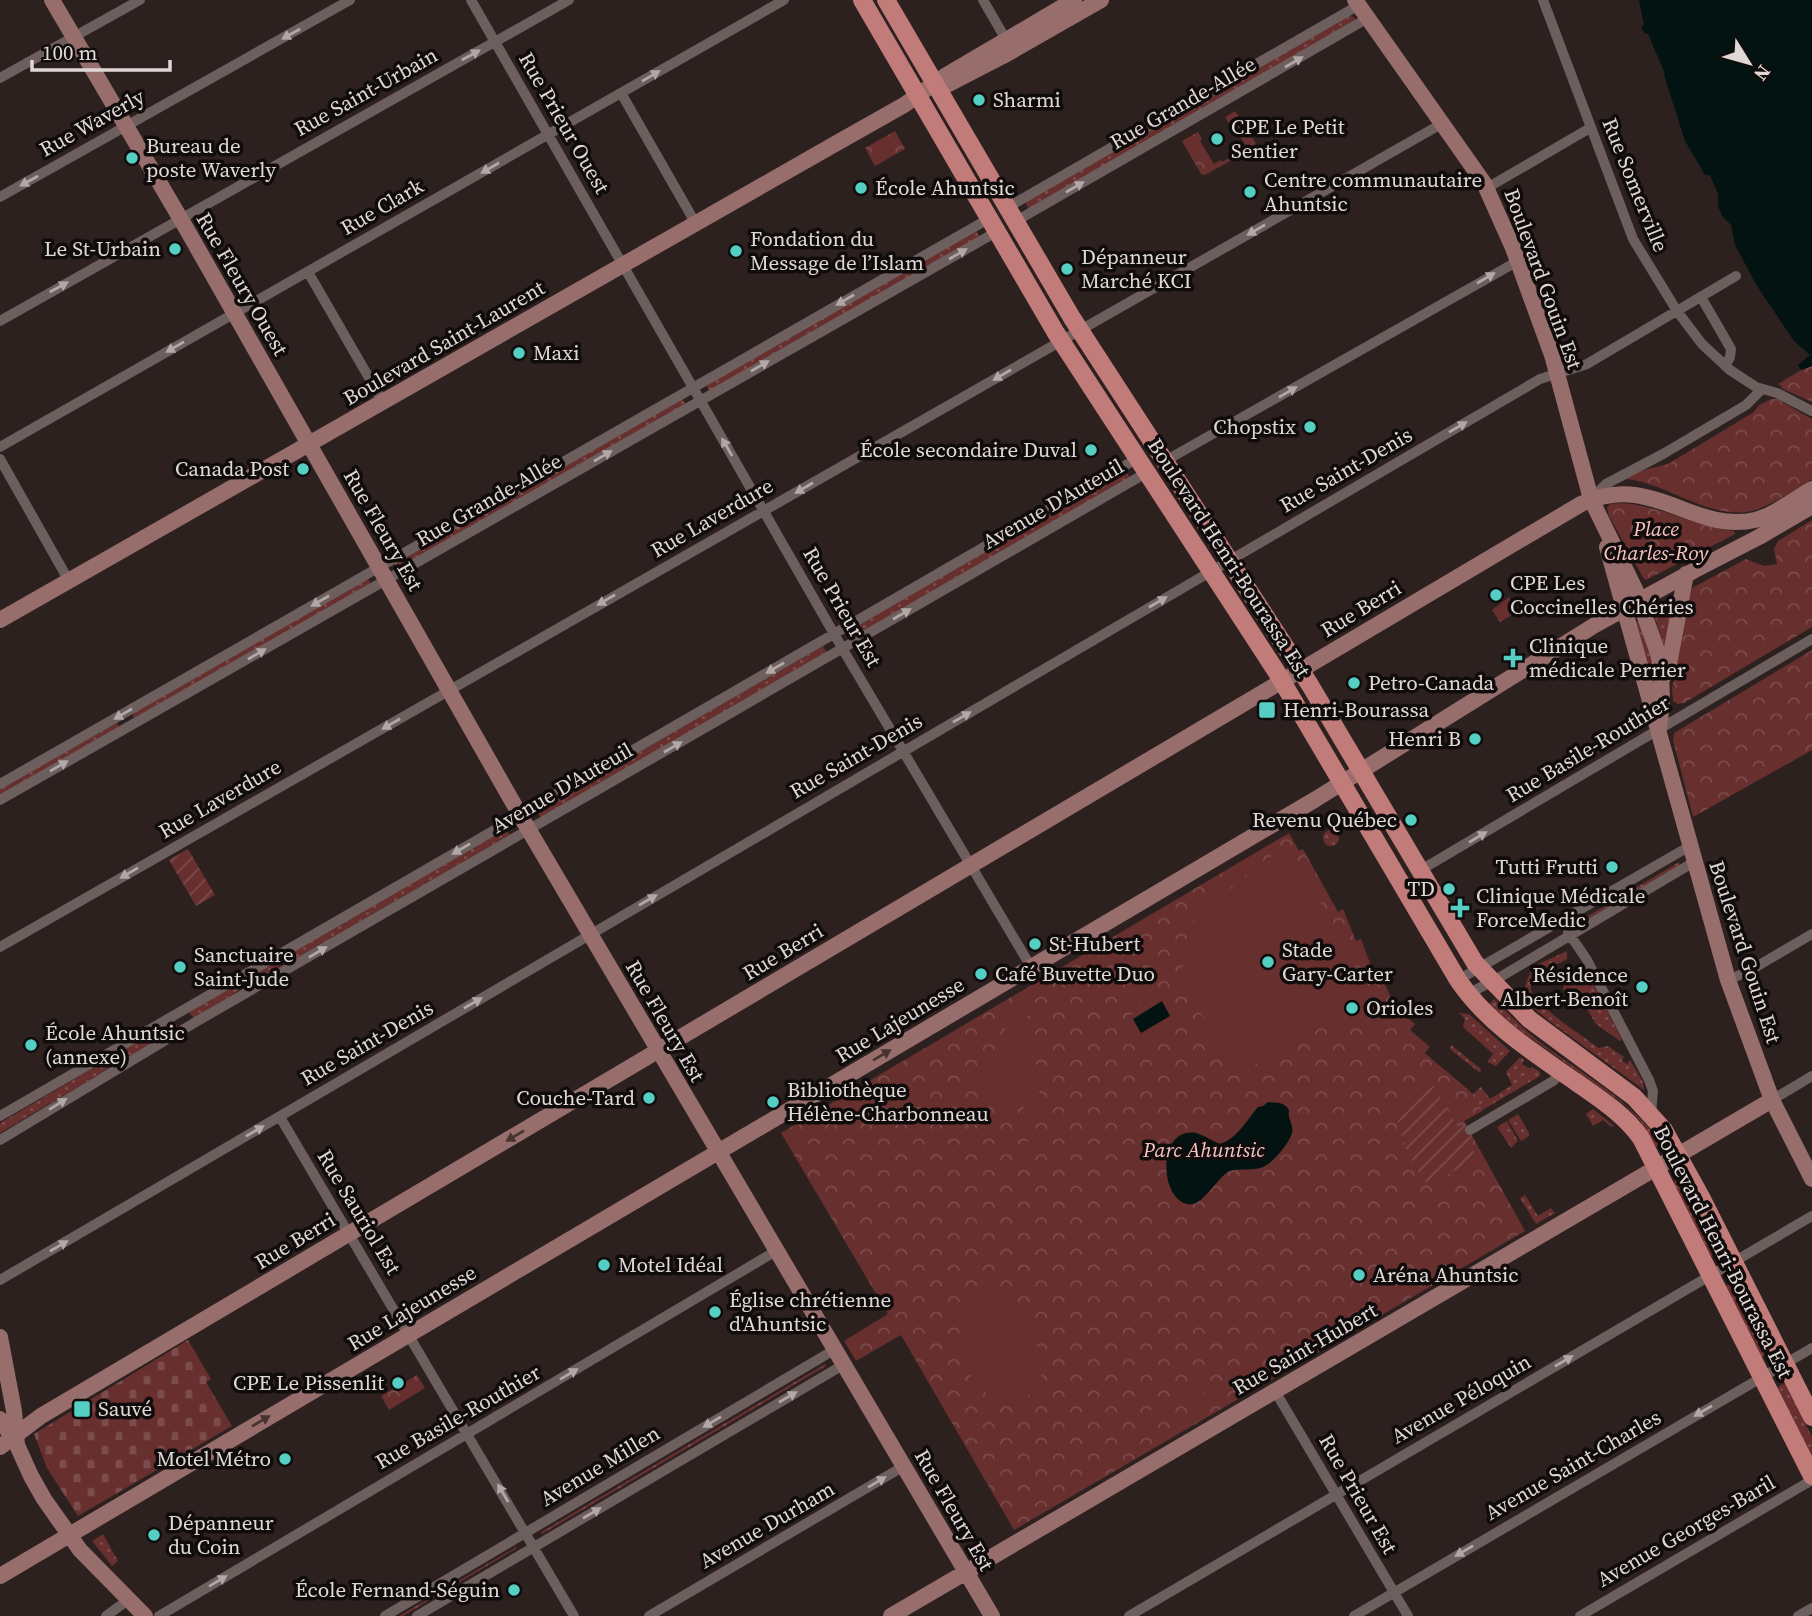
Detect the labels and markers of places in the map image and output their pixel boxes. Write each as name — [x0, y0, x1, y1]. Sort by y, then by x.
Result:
place label: Sharmi — [993, 85, 1061, 114]
marker: Sharmi — [971, 92, 987, 108]
place label: CPE Le Petit Sentier — [1231, 112, 1345, 165]
place label: Bureau de poste Waverly — [146, 131, 276, 184]
marker: CPE Le Petit Sentier — [1209, 131, 1225, 147]
marker: Bureau de poste Waverly — [124, 150, 140, 166]
place label: Centre communautaire Ahuntsic — [1264, 165, 1482, 218]
place label: École Ahuntsic — [875, 173, 1015, 202]
marker: École Ahuntsic — [853, 180, 869, 196]
marker: Centre communautaire Ahuntsic — [1242, 184, 1258, 200]
place label: Fondation du Message de l’Islam — [750, 224, 924, 277]
place label: Le St-Urbain — [44, 234, 161, 263]
marker: Le St-Urbain — [167, 241, 183, 257]
place label: Dépanneur Marché KCI — [1081, 242, 1191, 295]
marker: Fondation du Message de l’Islam — [728, 243, 744, 259]
marker: Dépanneur Marché KCI — [1059, 261, 1075, 277]
place label: Maxi — [533, 338, 580, 367]
marker: Maxi — [511, 345, 527, 361]
place label: Chopstix — [1213, 412, 1296, 441]
marker: Chopstix — [1302, 419, 1318, 435]
place label: École secondaire Duval — [860, 435, 1077, 464]
marker: École secondaire Duval — [1083, 442, 1099, 458]
place label: Canada Post — [175, 454, 289, 483]
marker: Canada Post — [295, 461, 311, 477]
place label: CPE Les Coccinelles Chéries — [1510, 568, 1694, 621]
marker: CPE Les Coccinelles Chéries — [1488, 587, 1504, 603]
place label: Clinique médicale Perrier — [1529, 631, 1686, 684]
marker: Clinique médicale Perrier — [1503, 648, 1523, 668]
place label: Petro-Canada — [1368, 668, 1495, 697]
marker: Petro-Canada — [1346, 675, 1362, 691]
place label: Henri-Bourassa — [1283, 695, 1430, 724]
marker: Henri-Bourassa — [1257, 700, 1277, 720]
place label: Henri B — [1388, 724, 1461, 753]
marker: Henri B — [1467, 731, 1483, 747]
place label: Revenu Québec — [1252, 805, 1397, 834]
marker: Revenu Québec — [1403, 812, 1419, 828]
place label: Tutti Frutti — [1496, 852, 1598, 881]
marker: Tutti Frutti — [1604, 859, 1620, 875]
place label: TD — [1407, 874, 1435, 903]
marker: TD — [1441, 881, 1457, 897]
place label: Clinique Médicale ForceMedic — [1476, 881, 1645, 934]
marker: Clinique Médicale ForceMedic — [1450, 898, 1470, 918]
place label: St-Hubert — [1049, 929, 1140, 958]
place label: Stade Gary-Carter — [1282, 935, 1393, 988]
marker: St-Hubert — [1027, 936, 1043, 952]
place label: Sanctuaire Saint-Jude — [194, 940, 294, 993]
marker: Stade Gary-Carter — [1260, 954, 1276, 970]
marker: Sanctuaire Saint-Jude — [172, 959, 188, 975]
place label: Café Buvette Duo — [995, 959, 1155, 988]
place label: Résidence Albert-Benoît — [1501, 960, 1628, 1013]
marker: Café Buvette Duo — [973, 966, 989, 982]
marker: Résidence Albert-Benoît — [1634, 979, 1650, 995]
place label: Orioles — [1366, 993, 1433, 1022]
marker: Orioles — [1344, 1000, 1360, 1016]
place label: École Ahuntsic (annexe) — [45, 1018, 185, 1071]
marker: École Ahuntsic (annexe) — [23, 1037, 39, 1053]
place label: Bibliothèque Hélène-Charbonneau — [787, 1075, 989, 1128]
place label: Couche-Tard — [516, 1083, 635, 1112]
marker: Couche-Tard — [641, 1090, 657, 1106]
marker: Bibliothèque Hélène-Charbonneau — [765, 1094, 781, 1110]
place label: Motel Idéal — [618, 1250, 723, 1279]
marker: Motel Idéal — [596, 1257, 612, 1273]
place label: Aréna Ahuntsic — [1373, 1260, 1518, 1289]
marker: Aréna Ahuntsic — [1351, 1267, 1367, 1283]
place label: Église chrétienne d'Ahuntsic — [729, 1285, 891, 1338]
marker: Église chrétienne d'Ahuntsic — [707, 1304, 723, 1320]
place label: CPE Le Pissenlit — [233, 1368, 384, 1397]
marker: CPE Le Pissenlit — [390, 1375, 406, 1391]
place label: Sauvé — [98, 1394, 152, 1423]
marker: Sauvé — [72, 1399, 92, 1419]
place label: Motel Métro — [156, 1444, 271, 1473]
marker: Motel Métro — [277, 1451, 293, 1467]
place label: Dépanneur du Coin — [168, 1508, 274, 1561]
marker: Dépanneur du Coin — [146, 1527, 162, 1543]
place label: École Fernand-Séguin — [295, 1575, 500, 1604]
marker: École Fernand-Séguin — [506, 1582, 522, 1598]

